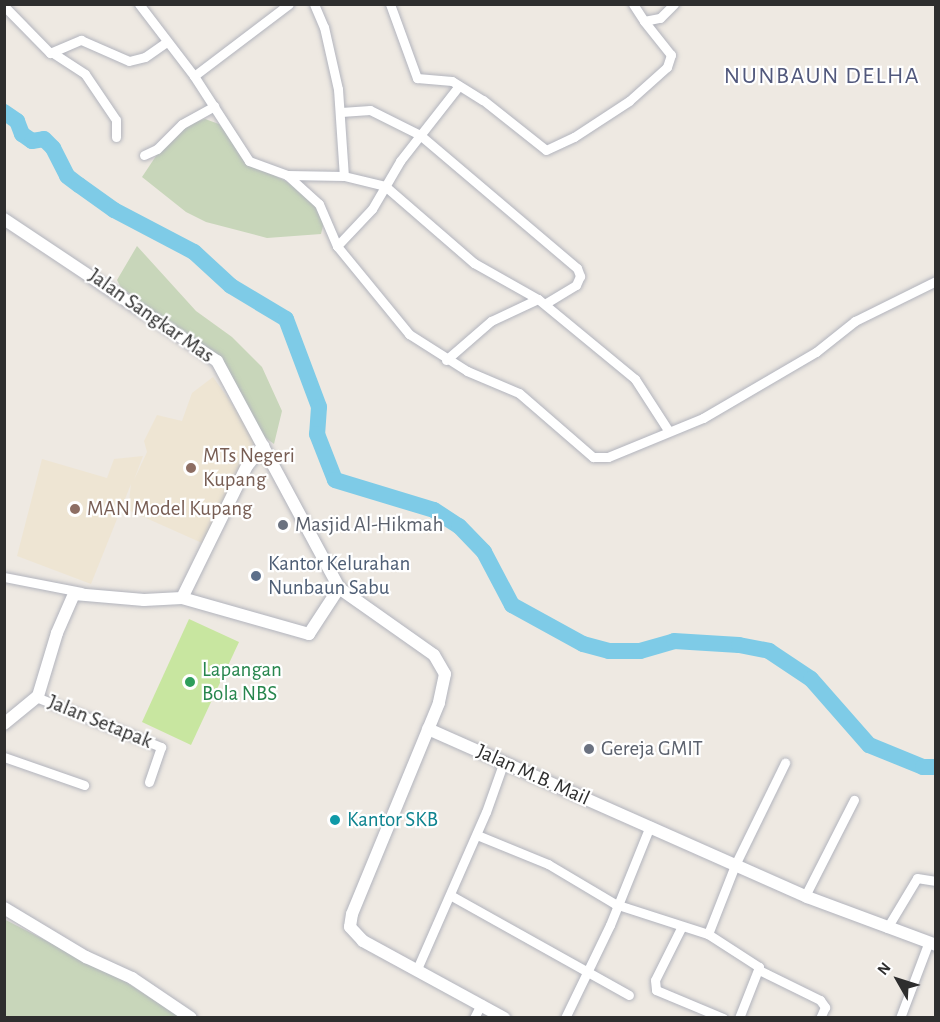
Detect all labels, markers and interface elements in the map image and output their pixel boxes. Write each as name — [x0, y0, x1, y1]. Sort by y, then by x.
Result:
district label: NUNBAUN DELHA — [724, 63, 920, 91]
street label: Jalan Sangkar Mas — [83, 263, 219, 369]
place label: MTs Negeri Kupang — [203, 443, 295, 493]
marker: MTs Negeri Kupang — [184, 461, 198, 475]
place label: MAN Model Kupang — [87, 496, 252, 522]
marker: MAN Model Kupang — [68, 502, 82, 516]
place label: Masjid Al-Hikmah — [295, 512, 443, 538]
marker: Masjid Al-Hikmah — [276, 518, 290, 532]
place label: Kantor Kelurahan Nunbaun Sabu — [268, 551, 410, 601]
marker: Kantor Kelurahan Nunbaun Sabu — [249, 569, 263, 583]
place label: Lapangan Bola NBS — [202, 657, 282, 707]
marker: Lapangan Bola NBS — [183, 675, 197, 689]
street label: Jalan Setapak — [44, 690, 156, 754]
place label: Gereja GMIT — [601, 736, 703, 762]
street label: Jalan M.B. Mail — [473, 739, 593, 811]
marker: Gereja GMIT — [582, 742, 596, 756]
place label: Kantor SKB — [347, 807, 438, 833]
marker: Kantor SKB — [328, 813, 342, 827]
north arrow — [868, 950, 928, 1010]
text: N — [874, 959, 894, 978]

